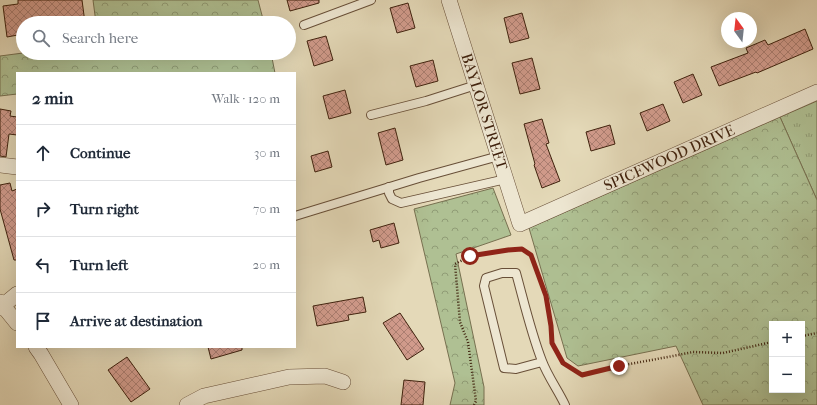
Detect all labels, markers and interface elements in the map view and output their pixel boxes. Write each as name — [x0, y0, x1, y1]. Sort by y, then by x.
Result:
north arrow — [721, 12, 757, 48]
search box — [16, 16, 296, 60]
icon: search — [30, 27, 52, 49]
text: Search here — [62, 29, 138, 47]
street label: BAYLOR STREET — [457, 51, 512, 173]
text: 2 min — [32, 88, 73, 108]
text: Walk · 120 m — [212, 91, 280, 106]
street label: SPICEWOOD DRIVE — [601, 121, 737, 195]
icon: ahead — [32, 142, 54, 164]
text: Continue — [70, 144, 130, 162]
text: 30 m — [254, 145, 280, 160]
icon: right — [32, 198, 54, 220]
text: Turn right — [70, 200, 139, 218]
text: 70 m — [253, 201, 280, 216]
route start — [461, 247, 479, 265]
icon: left — [32, 254, 54, 276]
text: Turn left — [70, 256, 128, 274]
text: 20 m — [253, 257, 280, 272]
icon: arrive — [32, 310, 54, 332]
text: Arrive at destination — [70, 312, 202, 330]
map controls — [769, 321, 805, 393]
button: + — [769, 321, 805, 357]
route end — [610, 357, 628, 375]
button: − — [769, 357, 805, 393]

